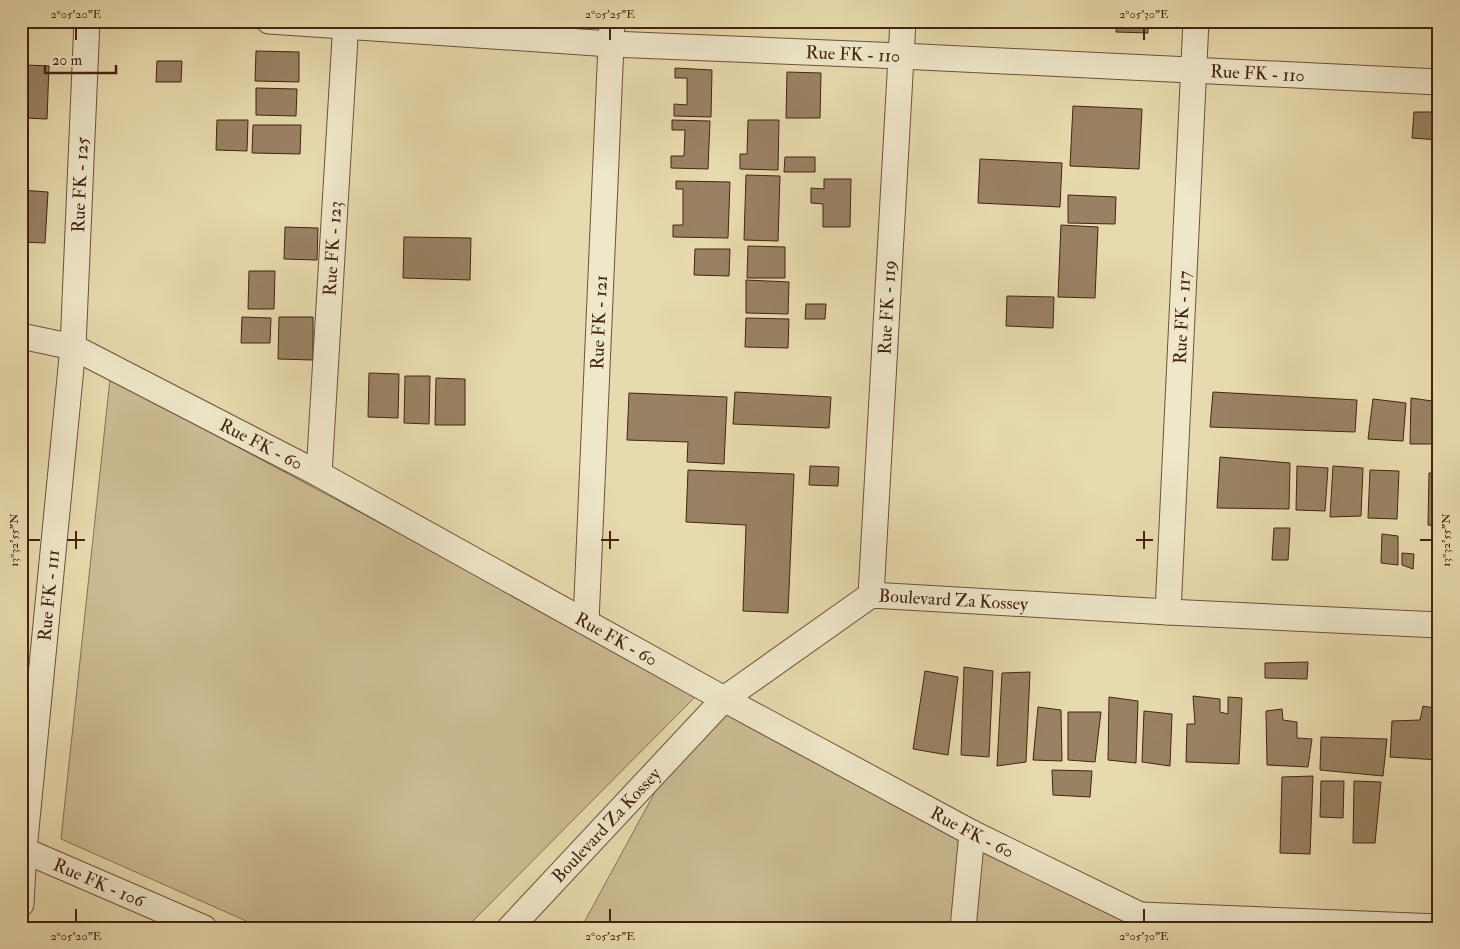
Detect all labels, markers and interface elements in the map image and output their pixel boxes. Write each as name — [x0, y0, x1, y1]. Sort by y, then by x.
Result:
text: 2°05'20"E — [51, 7, 102, 22]
text: 2°05'25"E — [585, 7, 635, 22]
text: 2°05'30"E — [1119, 7, 1169, 22]
street label: Rue FK - 110 — [805, 41, 901, 67]
scale bar — [45, 42, 116, 74]
text: 20 m — [52, 51, 82, 70]
street label: Rue FK - 110 — [1210, 59, 1305, 87]
street label: Rue FK - 125 — [66, 136, 94, 233]
street label: Rue FK - 123 — [318, 200, 347, 296]
street label: Rue FK - 119 — [873, 260, 901, 355]
street label: Rue FK - 117 — [1168, 270, 1196, 365]
street label: Rue FK - 121 — [585, 275, 612, 370]
street label: Rue FK - 60 — [216, 413, 307, 475]
text: 13°32'55"N — [7, 513, 22, 567]
text: 13°32'55"N — [1439, 513, 1454, 567]
street label: Rue FK - 111 — [33, 549, 65, 642]
street label: Boulevard Za Kossey — [878, 584, 1030, 616]
street label: Rue FK - 60 — [571, 607, 661, 671]
street label: Boulevard Za Kossey — [547, 762, 667, 888]
street label: Rue FK - 60 — [926, 801, 1018, 863]
street label: Rue FK - 106 — [50, 853, 149, 913]
text: 2°05'20"E — [51, 929, 102, 944]
text: 2°05'25"E — [585, 929, 635, 944]
text: 2°05'30"E — [1119, 929, 1169, 944]

